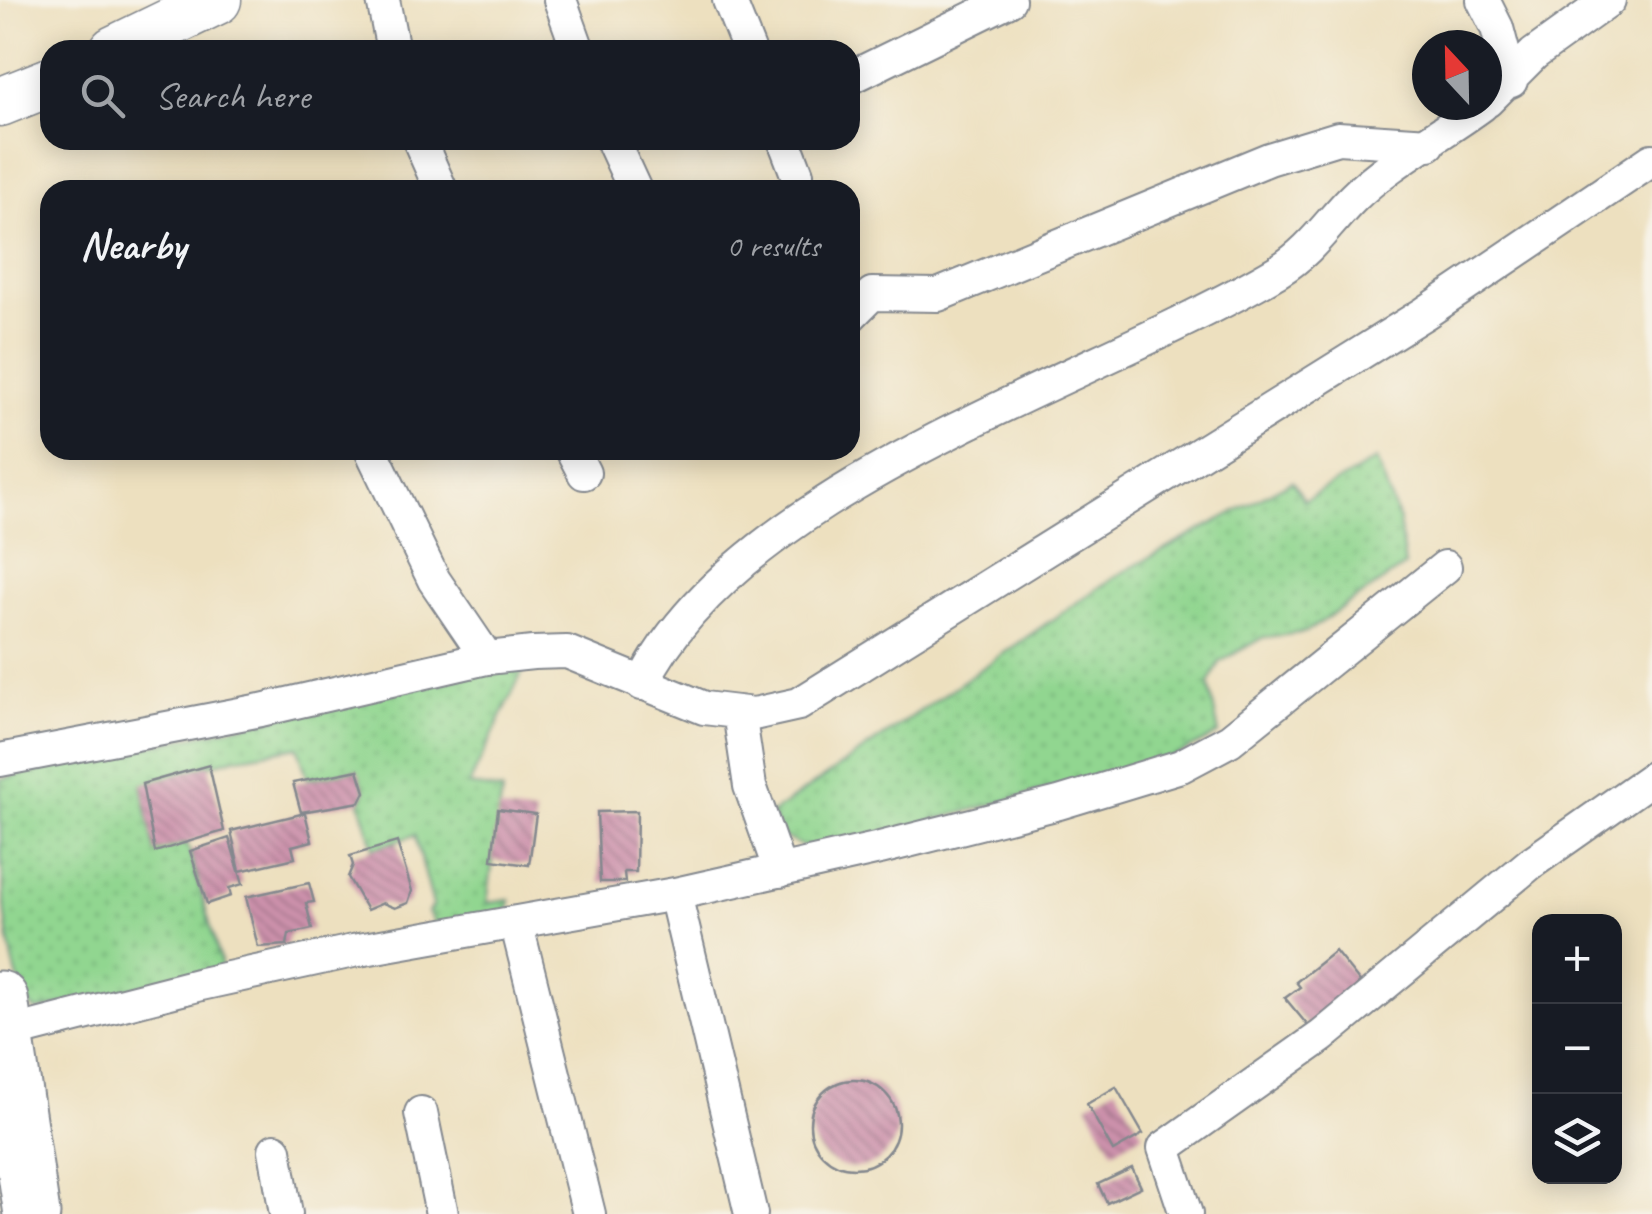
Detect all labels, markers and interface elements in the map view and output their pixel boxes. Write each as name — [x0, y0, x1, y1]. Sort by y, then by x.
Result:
north arrow — [1412, 30, 1502, 120]
search box — [40, 40, 860, 150]
icon: search — [75, 68, 130, 123]
text: Search here — [155, 72, 310, 119]
text: Nearby — [80, 219, 186, 272]
text: 0 results — [726, 225, 820, 266]
map controls — [1532, 914, 1622, 1184]
button: + — [1532, 914, 1622, 1004]
button: − — [1532, 1004, 1622, 1094]
button: layers — [1532, 1094, 1622, 1184]

